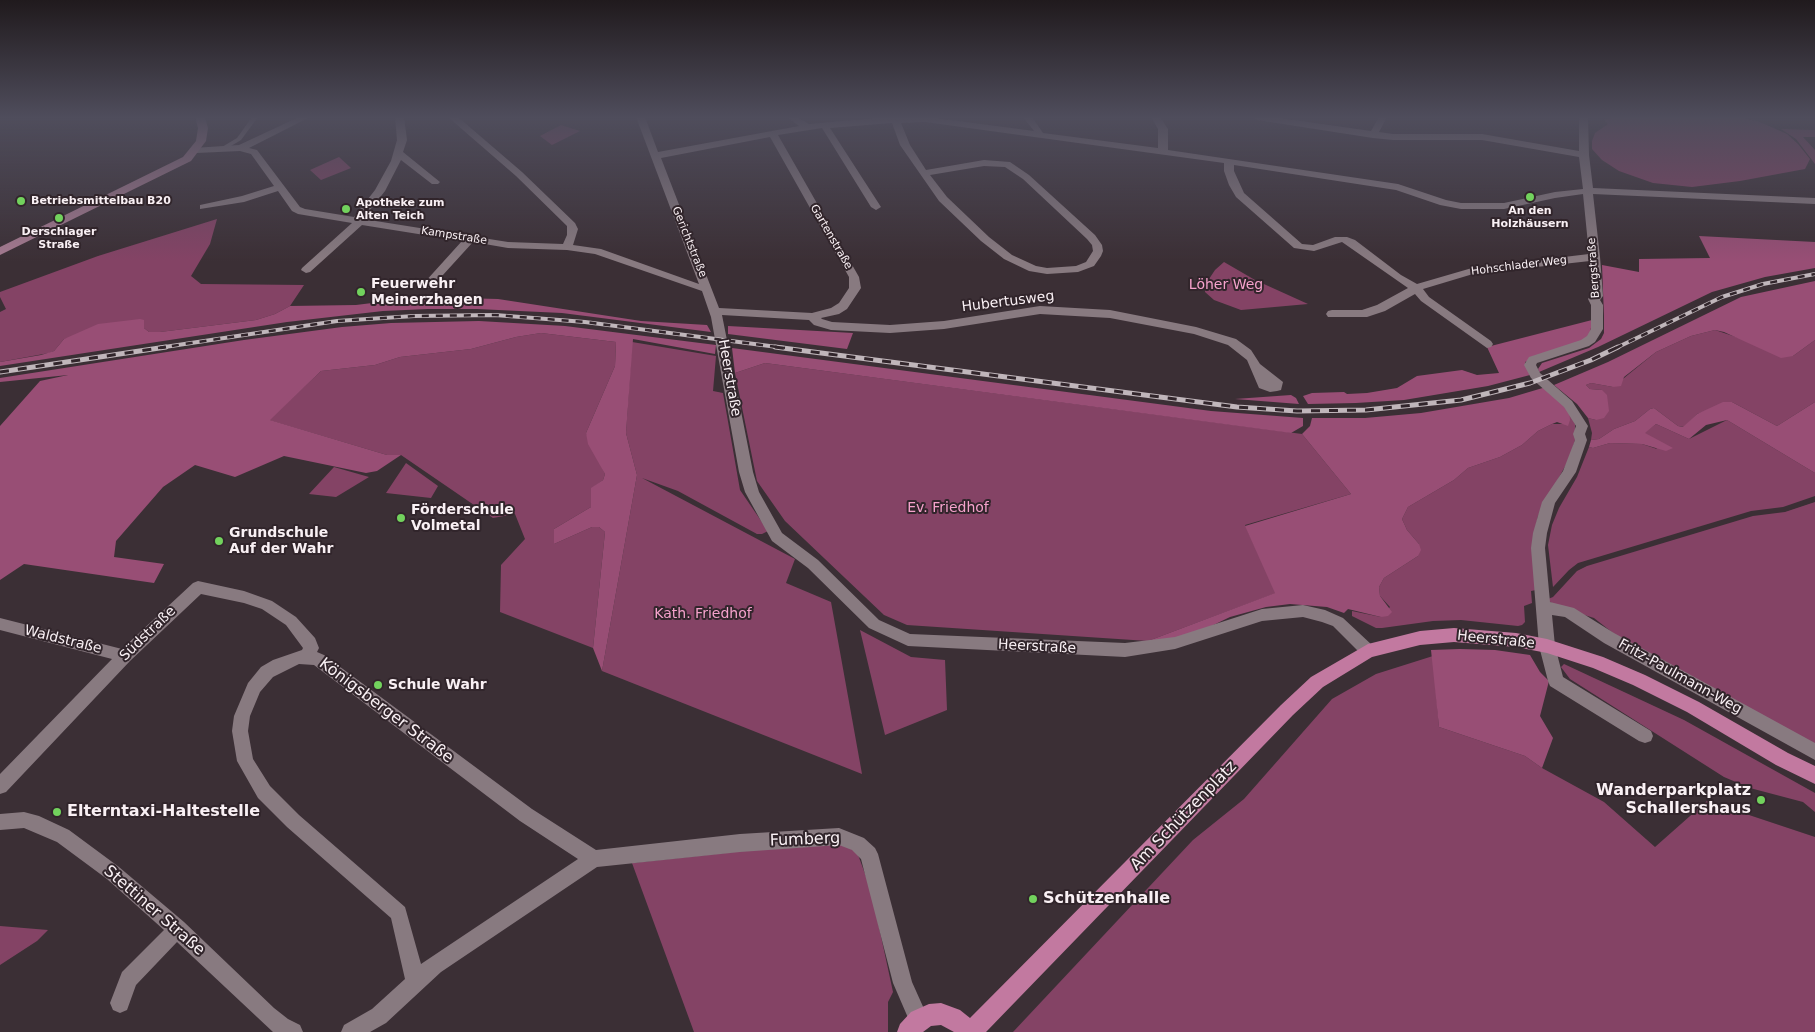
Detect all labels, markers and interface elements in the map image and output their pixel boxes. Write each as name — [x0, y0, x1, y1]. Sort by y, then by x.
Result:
marker: An den Holzhäusern — [1524, 191, 1536, 203]
place label: Betriebsmittelbau B20 — [31, 194, 171, 208]
marker: Betriebsmittelbau B20 — [15, 195, 27, 207]
place label: Apotheke zum Alten Teich — [356, 196, 444, 222]
street label: Gartenstraße — [807, 202, 855, 272]
marker: Apotheke zum Alten Teich — [340, 203, 352, 215]
place label: An den Holzhäusern — [1491, 204, 1569, 230]
street label: Gerichtstraße — [669, 205, 709, 279]
marker: Derschlager Straße — [53, 212, 65, 224]
street label: Kampstraße — [420, 224, 488, 248]
place label: Derschlager Straße — [22, 225, 96, 251]
street label: Bergstraße — [1585, 237, 1603, 299]
street label: Hohschlader Weg — [1470, 254, 1568, 278]
place label: Feuerwehr Meinerzhagen — [371, 276, 483, 308]
park label: Löher Weg — [1189, 277, 1263, 293]
marker: Feuerwehr Meinerzhagen — [355, 286, 367, 298]
street label: Hubertusweg — [961, 288, 1055, 316]
street label: Heerstraße — [714, 338, 744, 418]
park label: Ev. Friedhof — [907, 500, 989, 516]
place label: Förderschule Volmetal — [411, 502, 514, 534]
marker: Förderschule Volmetal — [395, 512, 407, 524]
place label: Grundschule Auf der Wahr — [229, 525, 333, 558]
marker: Grundschule Auf der Wahr — [213, 535, 225, 547]
street label: Südstraße — [117, 603, 179, 665]
park label: Kath. Friedhof — [654, 606, 752, 622]
street label: Waldstraße — [23, 622, 103, 658]
street label: Heerstraße — [1456, 628, 1536, 652]
street label: Fritz-Paulmann-Weg — [1615, 636, 1745, 718]
street label: Heerstraße — [998, 637, 1076, 657]
street label: Königsberger Straße — [315, 654, 457, 768]
place label: Schule Wahr — [388, 677, 487, 693]
marker: Schule Wahr — [372, 679, 384, 691]
street label: Am Schützenplatz — [1127, 757, 1241, 875]
place label: Wanderparkplatz Schallershaus — [1596, 781, 1751, 819]
marker: Wanderparkplatz Schallershaus — [1755, 794, 1767, 806]
place label: Elterntaxi-Haltestelle — [67, 802, 260, 822]
marker: Elterntaxi-Haltestelle — [51, 806, 63, 818]
street label: Fumberg — [769, 829, 841, 851]
street label: Stettiner Straße — [100, 862, 208, 960]
place label: Schützenhalle — [1043, 889, 1170, 909]
marker: Schützenhalle — [1027, 893, 1039, 905]

